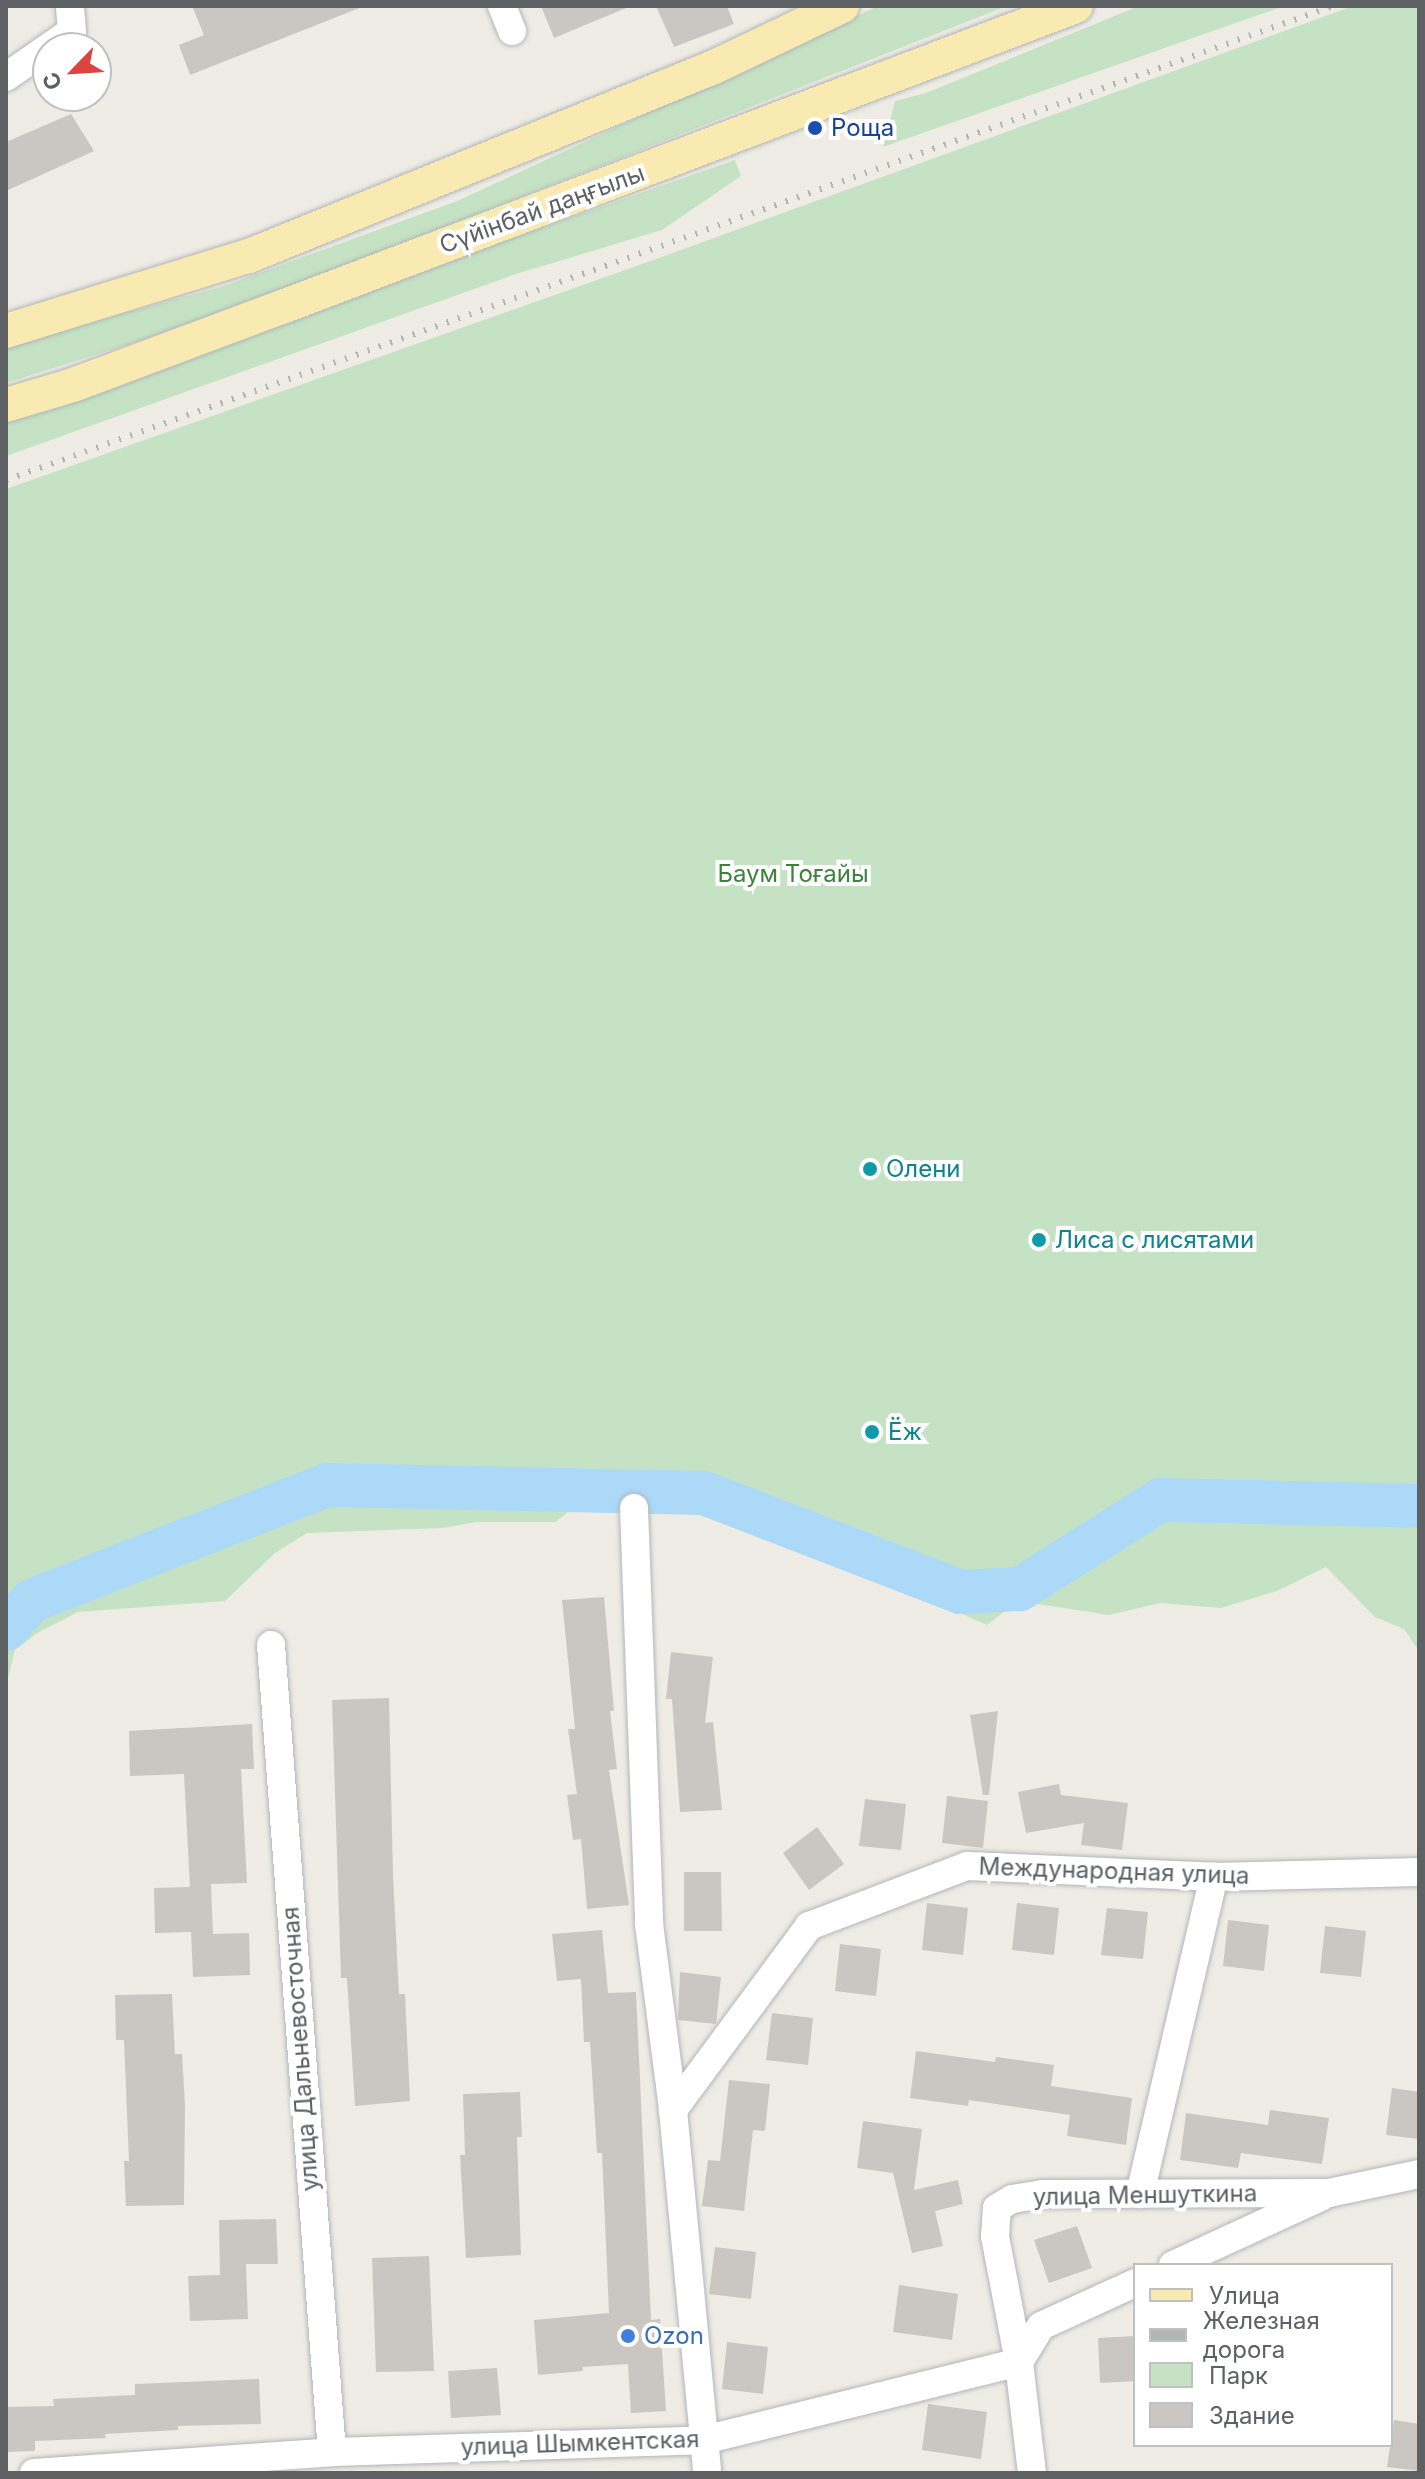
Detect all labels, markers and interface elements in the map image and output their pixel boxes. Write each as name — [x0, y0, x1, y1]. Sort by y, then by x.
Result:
north arrow — [32, 32, 112, 112]
text: С — [37, 68, 67, 94]
place label: Роща — [831, 114, 894, 142]
marker: Роща — [806, 119, 824, 137]
street label: Сүйінбай даңғылы — [435, 158, 649, 260]
park label: Баум Тоғайы — [717, 860, 869, 888]
place label: Олени — [886, 1155, 961, 1183]
marker: Олени — [861, 1160, 879, 1178]
place label: Лиса с лисятами — [1055, 1226, 1254, 1254]
marker: Лиса с лисятами — [1030, 1231, 1048, 1249]
place label: Ёж — [888, 1418, 922, 1446]
marker: Ёж — [863, 1423, 881, 1441]
street label: Международная улица — [978, 1852, 1250, 1890]
street label: улица Дальневосточная — [276, 1906, 324, 2192]
street label: улица Меншуткина — [1033, 2179, 1257, 2211]
legend — [1133, 2263, 1393, 2447]
text: Улица — [1209, 2281, 1280, 2310]
text: Железная дорога — [1203, 2306, 1320, 2364]
place label: Ozon — [644, 2322, 704, 2350]
marker: Ozon — [619, 2327, 637, 2345]
text: Парк — [1209, 2361, 1268, 2390]
text: Здание — [1209, 2401, 1295, 2430]
street label: улица Шымкентская — [460, 2424, 700, 2462]

